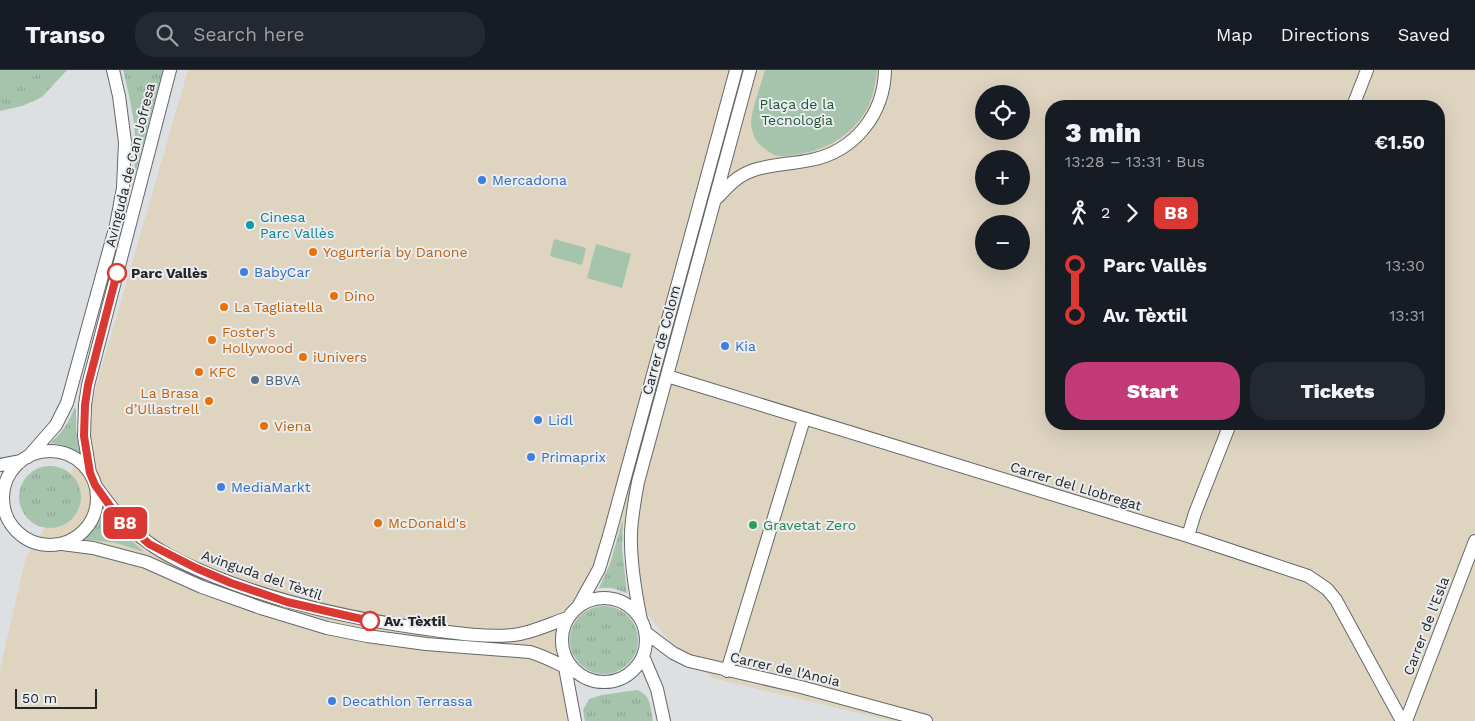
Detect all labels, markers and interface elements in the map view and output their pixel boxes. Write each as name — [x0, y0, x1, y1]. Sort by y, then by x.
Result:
search box — [135, 12, 485, 57]
text: Transo — [25, 21, 105, 49]
icon: search — [153, 21, 181, 49]
text: Search here — [193, 23, 305, 46]
text: Map — [1216, 24, 1253, 45]
text: Directions — [1281, 24, 1370, 45]
text: Saved — [1398, 24, 1450, 45]
street label: Avinguda de Can Jofresa — [102, 81, 158, 249]
map controls — [975, 85, 1030, 270]
button: locate — [975, 85, 1030, 140]
park label: Plaça de la Tecnologia — [760, 96, 834, 128]
text: 3 min — [1065, 116, 1141, 149]
text: €1.50 — [1375, 131, 1425, 154]
button: + — [975, 150, 1030, 205]
text: 13:28 – 13:31 · Bus — [1065, 152, 1205, 171]
place label: Mercadona — [492, 172, 567, 188]
marker: Mercadona — [476, 174, 488, 186]
icon: walk — [1065, 199, 1093, 227]
icon: forward — [1118, 199, 1146, 227]
text: B8 — [1164, 202, 1188, 223]
text: 2 — [1101, 203, 1110, 222]
place label: Cinesa Parc Vallès — [260, 209, 334, 241]
button: − — [975, 215, 1030, 270]
marker: Cinesa Parc Vallès — [244, 219, 256, 231]
place label: Yogurtería by Danone — [323, 244, 468, 260]
marker: Yogurtería by Danone — [307, 246, 319, 258]
text: Parc Vallès — [1103, 254, 1207, 277]
text: 13:30 — [1385, 256, 1425, 275]
marker: Parc Vallès — [107, 263, 127, 283]
place label: BabyCar — [254, 264, 310, 280]
place label: Parc Vallès — [131, 265, 208, 281]
marker: BabyCar — [238, 266, 250, 278]
street label: Carrer de Colom — [639, 284, 683, 396]
place label: Dino — [344, 288, 375, 304]
marker: Dino — [328, 290, 340, 302]
place label: La Tagliatella — [234, 299, 323, 315]
marker: La Tagliatella — [218, 301, 230, 313]
text: Av. Tèxtil — [1103, 304, 1187, 327]
text: 13:31 — [1389, 306, 1425, 325]
place label: Foster's Hollywood — [222, 324, 293, 356]
marker: Foster's Hollywood — [206, 334, 218, 346]
place label: Kia — [735, 338, 756, 354]
marker: Kia — [719, 340, 731, 352]
place label: iUnivers — [313, 349, 367, 365]
marker: iUnivers — [297, 351, 309, 363]
button: Start — [1065, 362, 1240, 420]
button: Tickets — [1250, 362, 1425, 420]
place label: KFC — [209, 364, 236, 380]
marker: KFC — [193, 366, 205, 378]
place label: BBVA — [265, 372, 301, 388]
marker: BBVA — [249, 374, 261, 386]
place label: La Brasa d’Ullastrell — [125, 385, 200, 417]
marker: La Brasa d’Ullastrell — [203, 395, 215, 407]
place label: Lidl — [548, 412, 574, 428]
marker: Lidl — [532, 414, 544, 426]
place label: Viena — [274, 418, 312, 434]
marker: Viena — [258, 420, 270, 432]
place label: Primaprix — [541, 449, 606, 465]
marker: Primaprix — [525, 451, 537, 463]
street label: Carrer del Llobregat — [1008, 458, 1144, 514]
place label: MediaMarkt — [231, 479, 311, 495]
marker: MediaMarkt — [215, 481, 227, 493]
line badge: B8 — [102, 507, 148, 539]
text: B8 — [113, 512, 137, 533]
place label: McDonald's — [388, 515, 466, 531]
marker: McDonald's — [372, 517, 384, 529]
place label: Gravetat Zero — [763, 517, 856, 533]
marker: Gravetat Zero — [747, 519, 759, 531]
street label: Avinguda del Tèxtil — [199, 547, 325, 603]
street label: Carrer de l'Esla — [1400, 574, 1452, 678]
marker: Av. Tèxtil — [360, 611, 380, 631]
place label: Av. Tèxtil — [384, 613, 447, 629]
street label: Carrer de l'Anoia — [728, 649, 842, 689]
scale bar — [15, 686, 98, 709]
text: 50 m — [22, 690, 57, 706]
place label: Decathlon Terrassa — [342, 693, 473, 709]
marker: Decathlon Terrassa — [326, 695, 338, 707]

